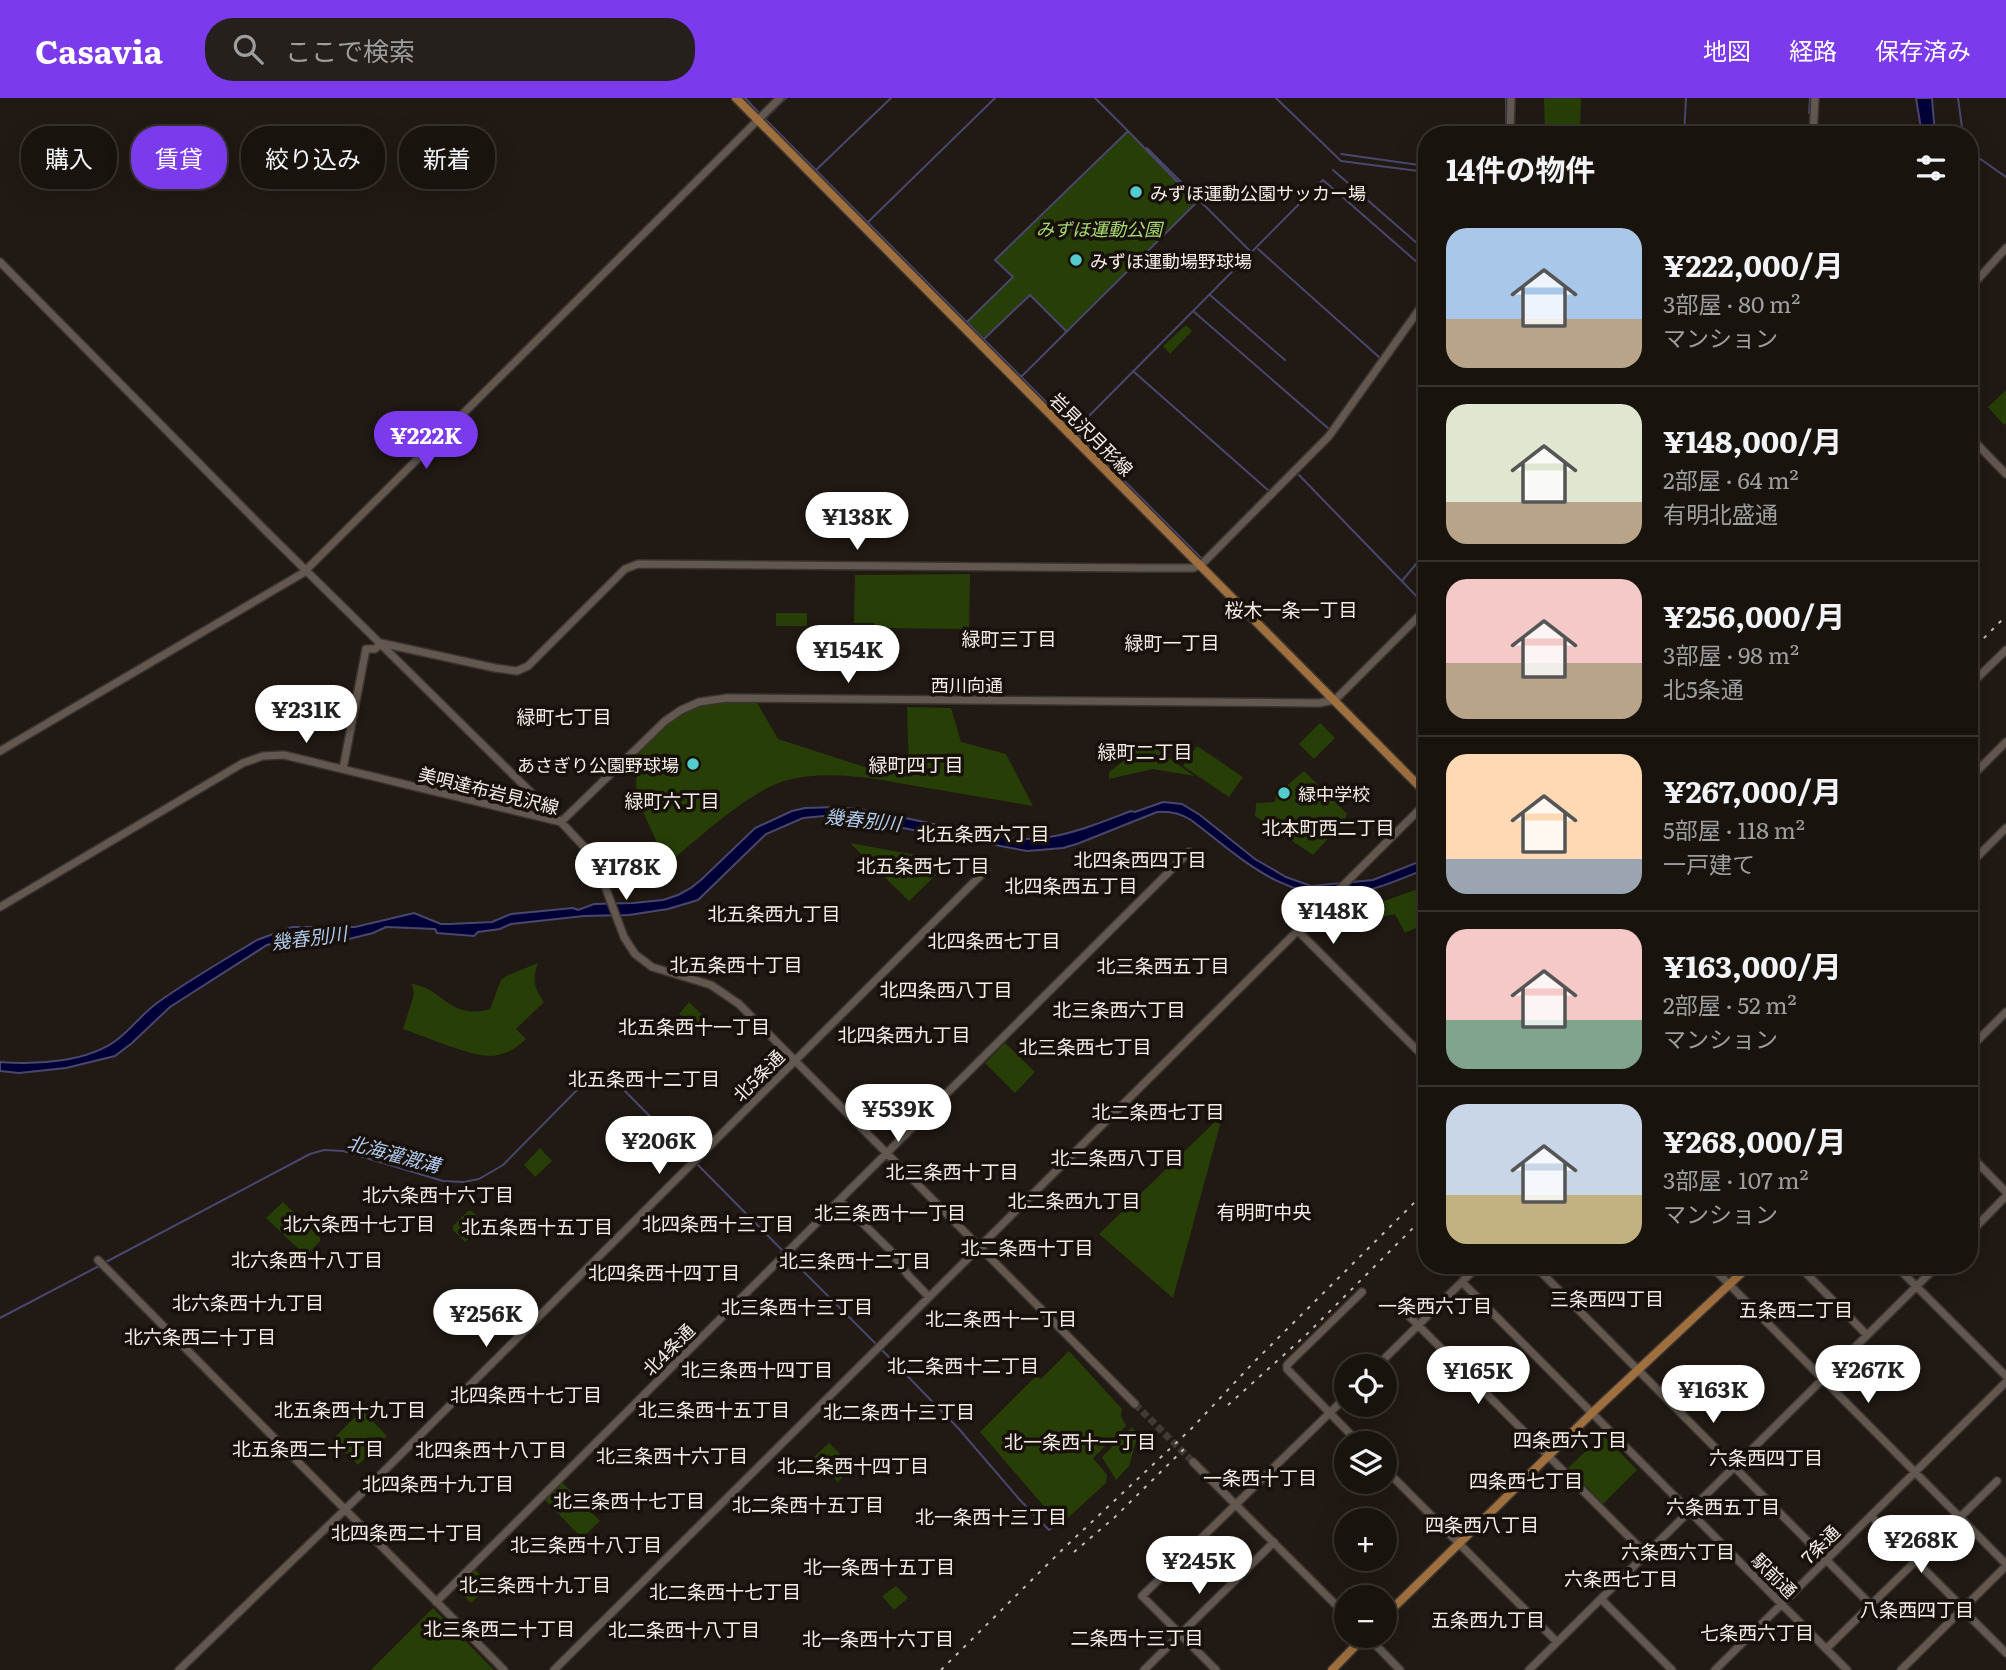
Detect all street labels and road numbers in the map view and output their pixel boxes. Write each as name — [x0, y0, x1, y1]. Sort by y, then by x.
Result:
street label: 岩見沢月形線 — [1044, 386, 1140, 482]
street label: 西川向通 — [931, 671, 1003, 698]
street label: 美唄達布岩見沢線 — [416, 759, 562, 821]
street label: 北5条通 — [726, 1043, 790, 1107]
street label: 北4条通 — [636, 1317, 700, 1381]
street label: 7条通 — [1794, 1518, 1846, 1570]
street label: 駅前通 — [1746, 1546, 1804, 1604]

